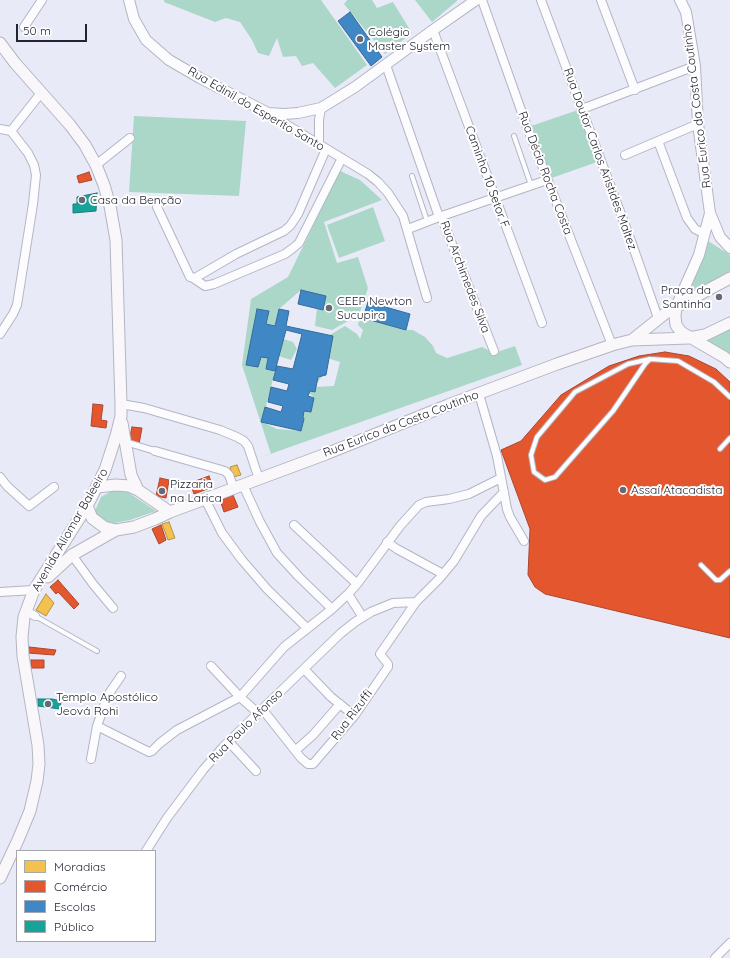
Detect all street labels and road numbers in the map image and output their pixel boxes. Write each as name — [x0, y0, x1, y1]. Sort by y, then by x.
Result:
street label: Rua Eurico da Costa Coutinho — [680, 23, 714, 189]
street label: Rua Edinil do Esperito Santo — [185, 64, 327, 154]
street label: Rua Doutor Carlos Aristides Maltez — [560, 66, 640, 252]
street label: Rua Décio Rocha Costa — [515, 109, 575, 237]
street label: Caminho 10 Setor F — [462, 124, 512, 230]
street label: Rua Archimedes Silva — [437, 219, 493, 335]
street label: Rua Eurico da Costa Coutinho — [321, 388, 481, 460]
street label: Avenida Aliomar Baleeiro — [29, 466, 111, 594]
street label: Rua Paulo Afonso — [206, 686, 286, 766]
street label: Rua Rizuffi — [328, 687, 376, 743]

